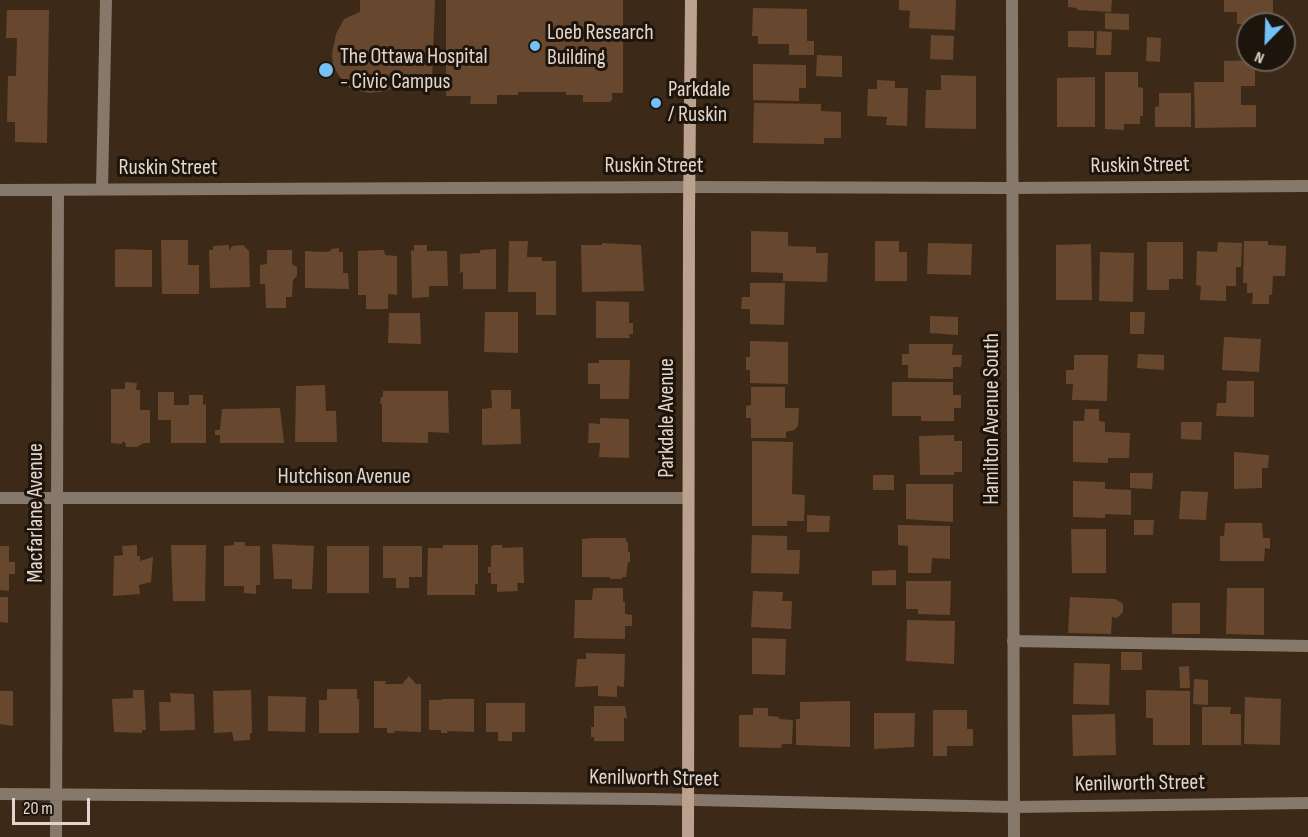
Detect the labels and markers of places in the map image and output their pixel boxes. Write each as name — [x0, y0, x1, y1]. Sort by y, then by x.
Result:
place label: Loeb Research Building — [547, 20, 654, 72]
marker: Loeb Research Building — [528, 39, 542, 53]
place label: The Ottawa Hospital - Civic Campus — [340, 44, 488, 96]
marker: The Ottawa Hospital - Civic Campus — [317, 61, 335, 79]
place label: Parkdale / Ruskin — [668, 77, 730, 128]
marker: Parkdale / Ruskin — [649, 96, 663, 110]

